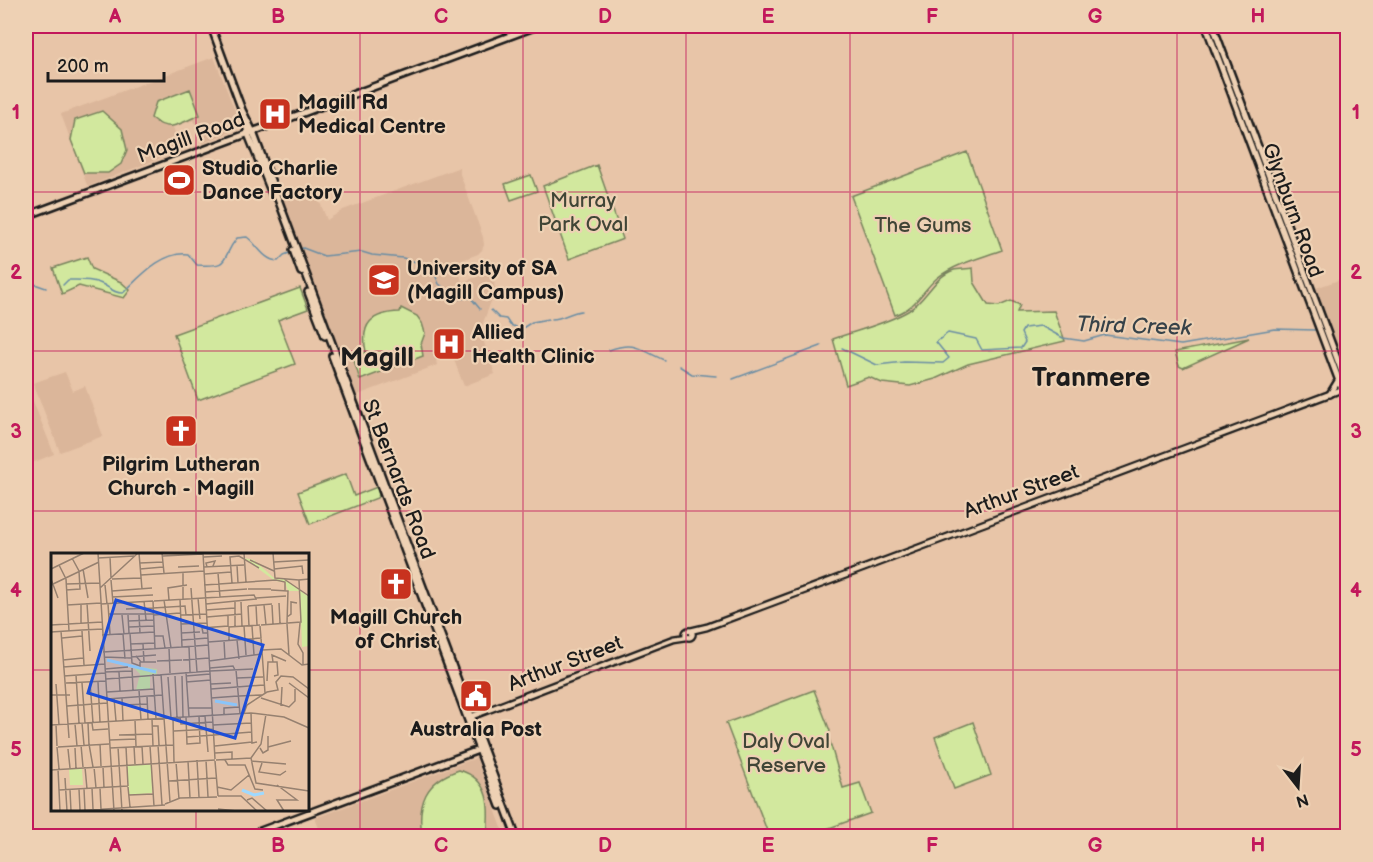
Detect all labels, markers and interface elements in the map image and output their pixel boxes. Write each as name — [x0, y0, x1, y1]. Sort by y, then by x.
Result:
text: A — [108, 5, 122, 29]
text: B — [271, 5, 285, 29]
text: C — [434, 5, 448, 29]
text: D — [598, 5, 612, 29]
text: E — [762, 5, 775, 29]
text: F — [926, 5, 938, 29]
text: G — [1088, 5, 1103, 29]
text: H — [1251, 5, 1265, 29]
scale bar — [48, 45, 164, 83]
text: 200 m — [57, 56, 109, 77]
place label: Magill Rd Medical Centre — [298, 90, 446, 139]
hospital icon: Magill Rd Medical Centre — [257, 96, 293, 132]
text: 1 — [12, 101, 20, 125]
text: 1 — [1352, 101, 1360, 125]
street label: Magill Road — [134, 106, 248, 169]
street label: Glynburn Road — [1257, 140, 1328, 281]
place label: Studio Charlie Dance Factory — [202, 156, 343, 205]
sports icon: Studio Charlie Dance Factory — [161, 162, 197, 198]
park label: Murray Park Oval — [538, 188, 628, 237]
park label: The Gums — [875, 213, 972, 238]
place label: University of SA (Magill Campus) — [407, 256, 564, 305]
text: 2 — [10, 261, 22, 285]
text: 2 — [1350, 261, 1362, 285]
school or university icon: University of SA (Magill Campus) — [366, 262, 402, 298]
water label: Third Creek — [1076, 311, 1193, 342]
place label: Allied Health Clinic — [471, 320, 595, 369]
hospital icon: Allied Health Clinic — [431, 326, 467, 362]
district label: Magill — [340, 342, 414, 374]
district label: Tranmere — [1032, 362, 1150, 394]
street label: St Bernards Road — [357, 396, 440, 563]
church icon: Pilgrim Lutheran Church - Magill — [163, 413, 199, 449]
text: 3 — [10, 420, 22, 444]
text: 3 — [1350, 420, 1362, 444]
place label: Pilgrim Lutheran Church - Magill — [102, 452, 260, 501]
street label: Arthur Street — [960, 459, 1083, 524]
inset map — [51, 553, 309, 811]
church icon: Magill Church of Christ — [378, 566, 414, 602]
text: 4 — [10, 579, 22, 603]
text: 4 — [1350, 579, 1362, 603]
place label: Magill Church of Christ — [330, 605, 462, 654]
street label: Arthur Street — [504, 630, 627, 697]
public building icon: Australia Post — [458, 678, 494, 714]
place label: Australia Post — [409, 717, 542, 742]
park label: Daly Oval Reserve — [742, 729, 830, 778]
text: 5 — [10, 738, 22, 762]
text: 5 — [1350, 738, 1362, 762]
north arrow — [1268, 757, 1328, 817]
text: N — [1293, 789, 1310, 811]
text: A — [108, 834, 122, 858]
text: B — [271, 834, 285, 858]
text: C — [434, 834, 448, 858]
text: D — [598, 834, 612, 858]
text: E — [762, 834, 775, 858]
text: F — [926, 834, 938, 858]
text: G — [1088, 834, 1103, 858]
text: H — [1251, 834, 1265, 858]

